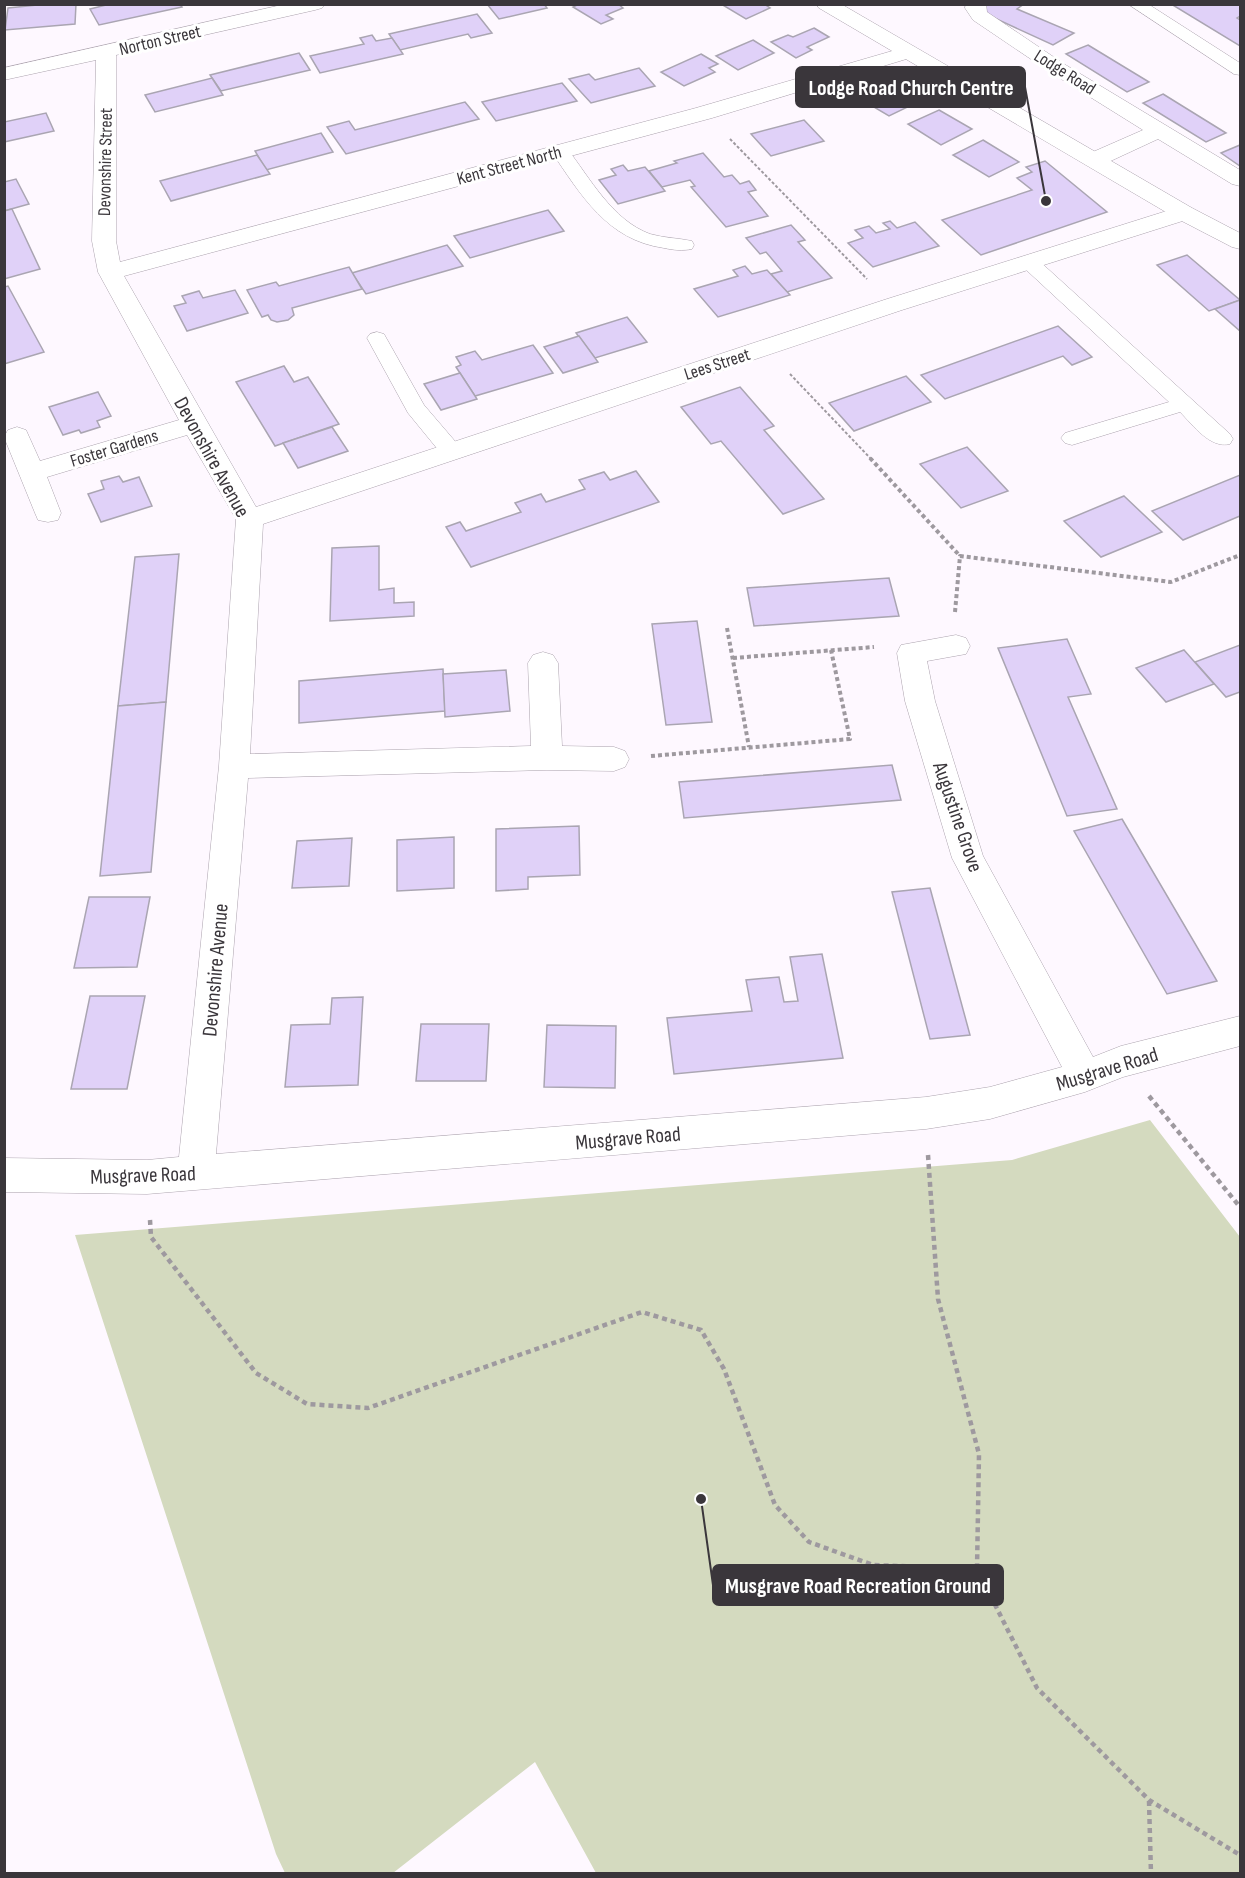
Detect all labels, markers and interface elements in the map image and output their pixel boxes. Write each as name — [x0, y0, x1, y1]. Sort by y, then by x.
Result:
street label: Norton Street — [117, 21, 204, 60]
street label: Lodge Road — [1030, 45, 1099, 100]
callout: Lodge Road Church Centre — [796, 67, 1025, 107]
text: Lodge Road Church Centre — [808, 75, 1014, 102]
street label: Devonshire Street — [94, 107, 117, 216]
street label: Kent Street North — [455, 141, 564, 190]
street label: Lees Street — [681, 344, 753, 385]
street label: Devonshire Avenue — [168, 393, 255, 522]
street label: Foster Gardens — [68, 425, 161, 472]
street label: Augustine Grove — [927, 758, 988, 875]
street label: Devonshire Avenue — [197, 902, 234, 1038]
street label: Musgrave Road — [1053, 1042, 1161, 1097]
street label: Musgrave Road — [574, 1121, 682, 1156]
street label: Musgrave Road — [90, 1161, 196, 1190]
callout: Musgrave Road Recreation Ground — [713, 1565, 1003, 1605]
text: Musgrave Road Recreation Ground — [725, 1573, 991, 1600]

